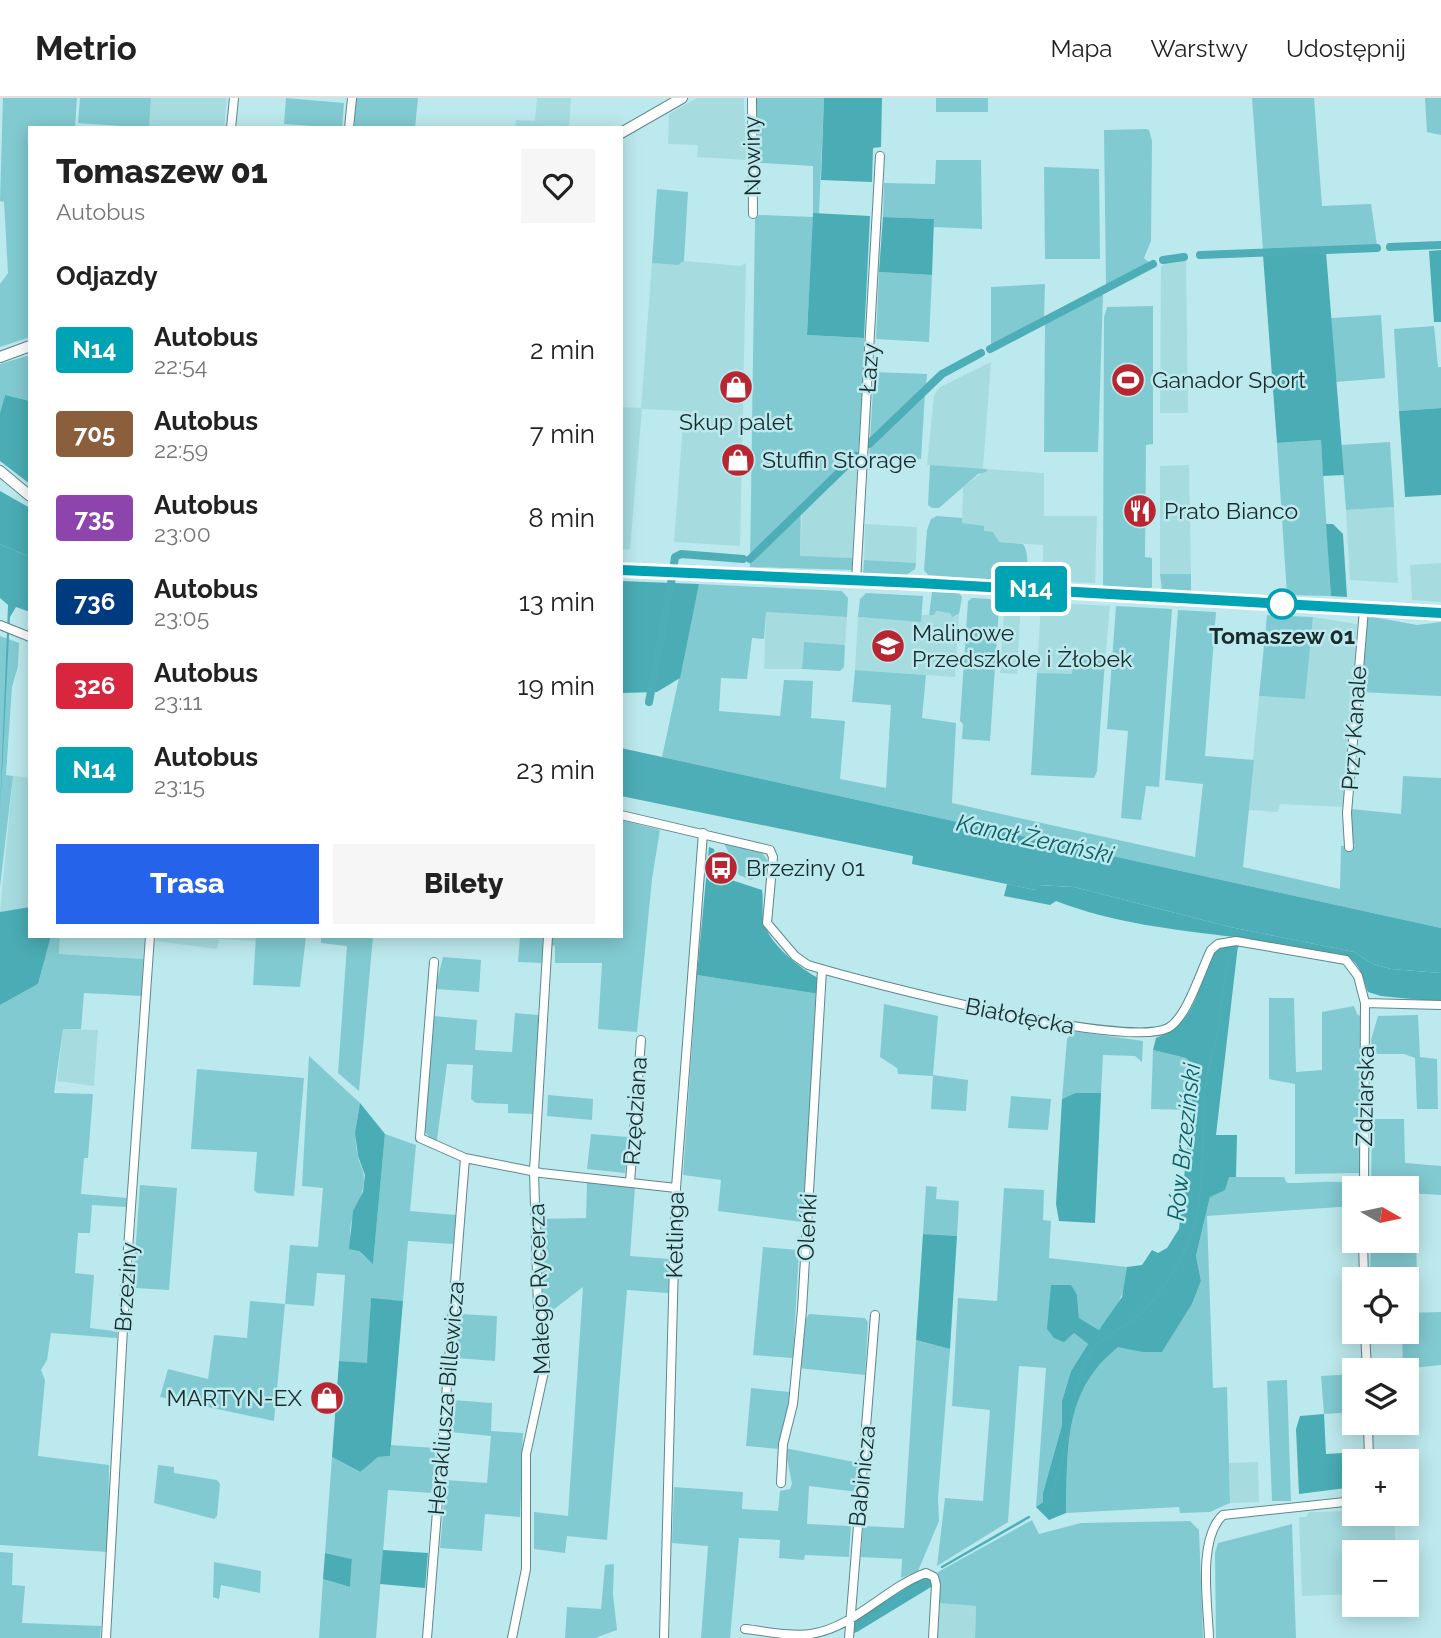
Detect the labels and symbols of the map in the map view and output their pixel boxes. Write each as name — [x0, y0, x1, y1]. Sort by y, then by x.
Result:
street label: Nowiny — [737, 116, 766, 196]
street label: Łazy — [853, 342, 884, 394]
sports icon: Ganador Sport — [1109, 361, 1147, 399]
place label: Ganador Sport — [1152, 366, 1306, 393]
shop icon: Skup palet — [717, 368, 755, 406]
place label: Skup palet — [679, 408, 793, 435]
shop icon: Stuffin Storage — [719, 441, 757, 479]
place label: Stuffin Storage — [762, 446, 917, 473]
restaurant icon: Prato Bianco — [1121, 492, 1159, 530]
place label: Prato Bianco — [1164, 497, 1298, 524]
line badge: N14 — [991, 566, 1071, 612]
marker: Tomaszew 01 — [1267, 589, 1297, 619]
place label: Malinowe Przedszkole i Żłobek — [912, 619, 1132, 672]
place label: Tomaszew 01 — [1209, 622, 1355, 649]
school or university icon: Malinowe Przedszkole i Żłobek — [869, 627, 907, 665]
street label: Przy Kanale — [1336, 665, 1371, 791]
water label: Kanał Żerański — [954, 808, 1117, 870]
bus stop icon: Brzeziny 01 — [702, 849, 740, 887]
place label: Brzeziny 01 — [746, 854, 865, 881]
street label: Białołęcka — [963, 992, 1077, 1039]
street label: Zdziarska — [1350, 1045, 1379, 1147]
street label: Rzędziana — [617, 1056, 652, 1166]
water label: Rów Brzeziński — [1161, 1061, 1206, 1222]
north arrow — [1342, 1176, 1419, 1253]
street label: Ketlinga — [660, 1191, 689, 1279]
street label: Oleńki — [791, 1192, 822, 1261]
street label: Małego Rycerza — [522, 1203, 555, 1375]
street label: Brzeziny — [109, 1241, 142, 1333]
street label: Herakliusza Billewicza — [422, 1280, 469, 1516]
shop icon: MARTYN-EX — [308, 1379, 346, 1417]
place label: MARTYN-EX — [166, 1384, 302, 1411]
street label: Babinicza — [843, 1424, 880, 1528]

